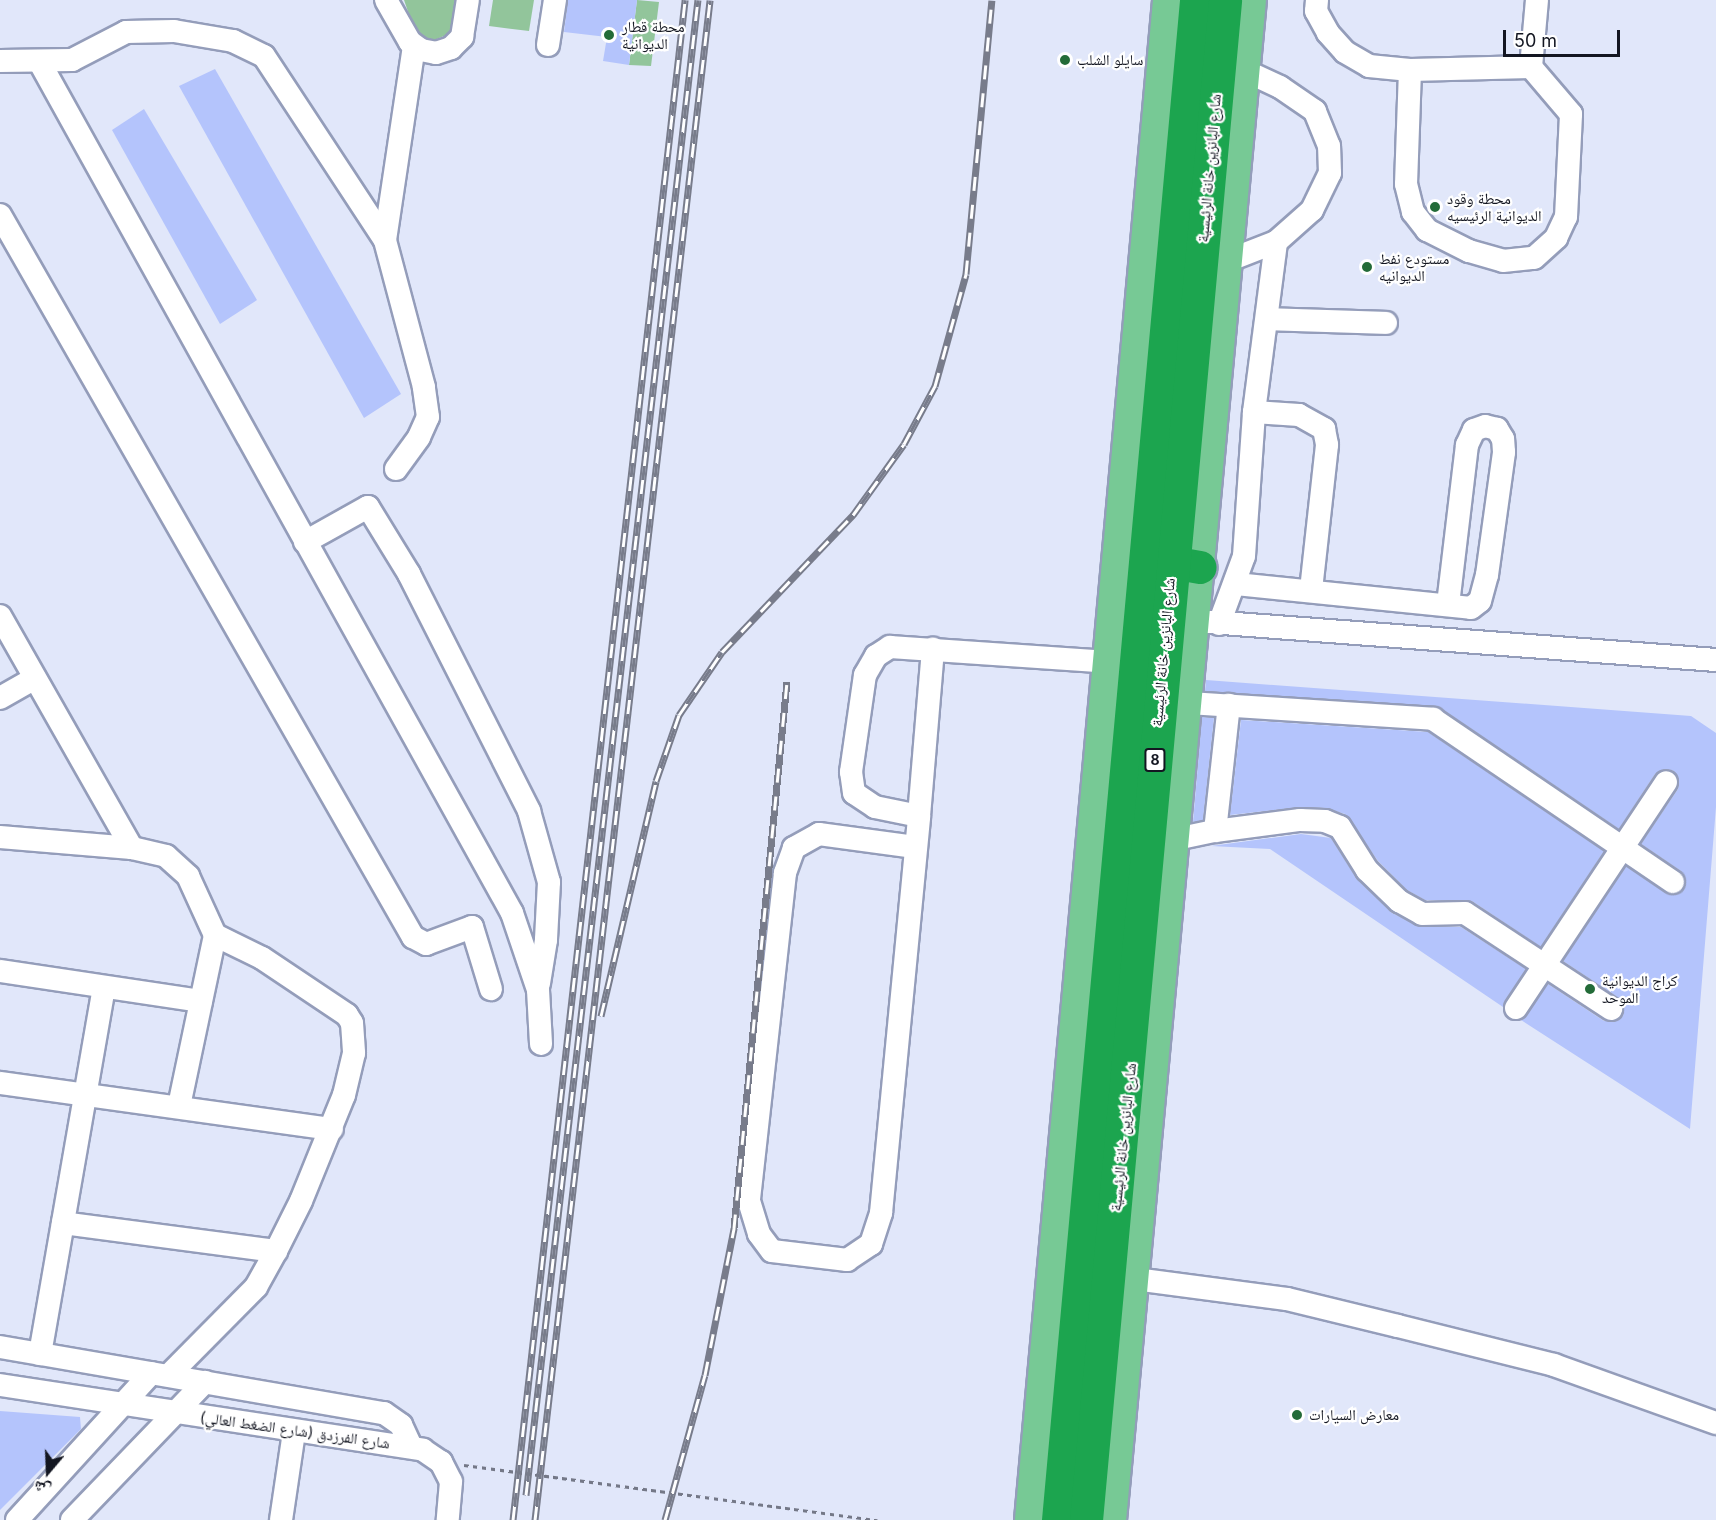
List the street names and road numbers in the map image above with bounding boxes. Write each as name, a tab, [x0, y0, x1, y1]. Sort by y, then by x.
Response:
street label: شارع البانزين خانة الرئيسية	[1194, 93, 1224, 243]
street label: شارع البانزين خانة الرئيسية	[1148, 577, 1178, 727]
road number: 8	[1143, 749, 1167, 771]
street label: شارع البانزين خانة الرئيسية	[1106, 1062, 1140, 1212]
street label: شارع الفرزدق (شارع الضغط العالي)	[199, 1408, 391, 1452]

